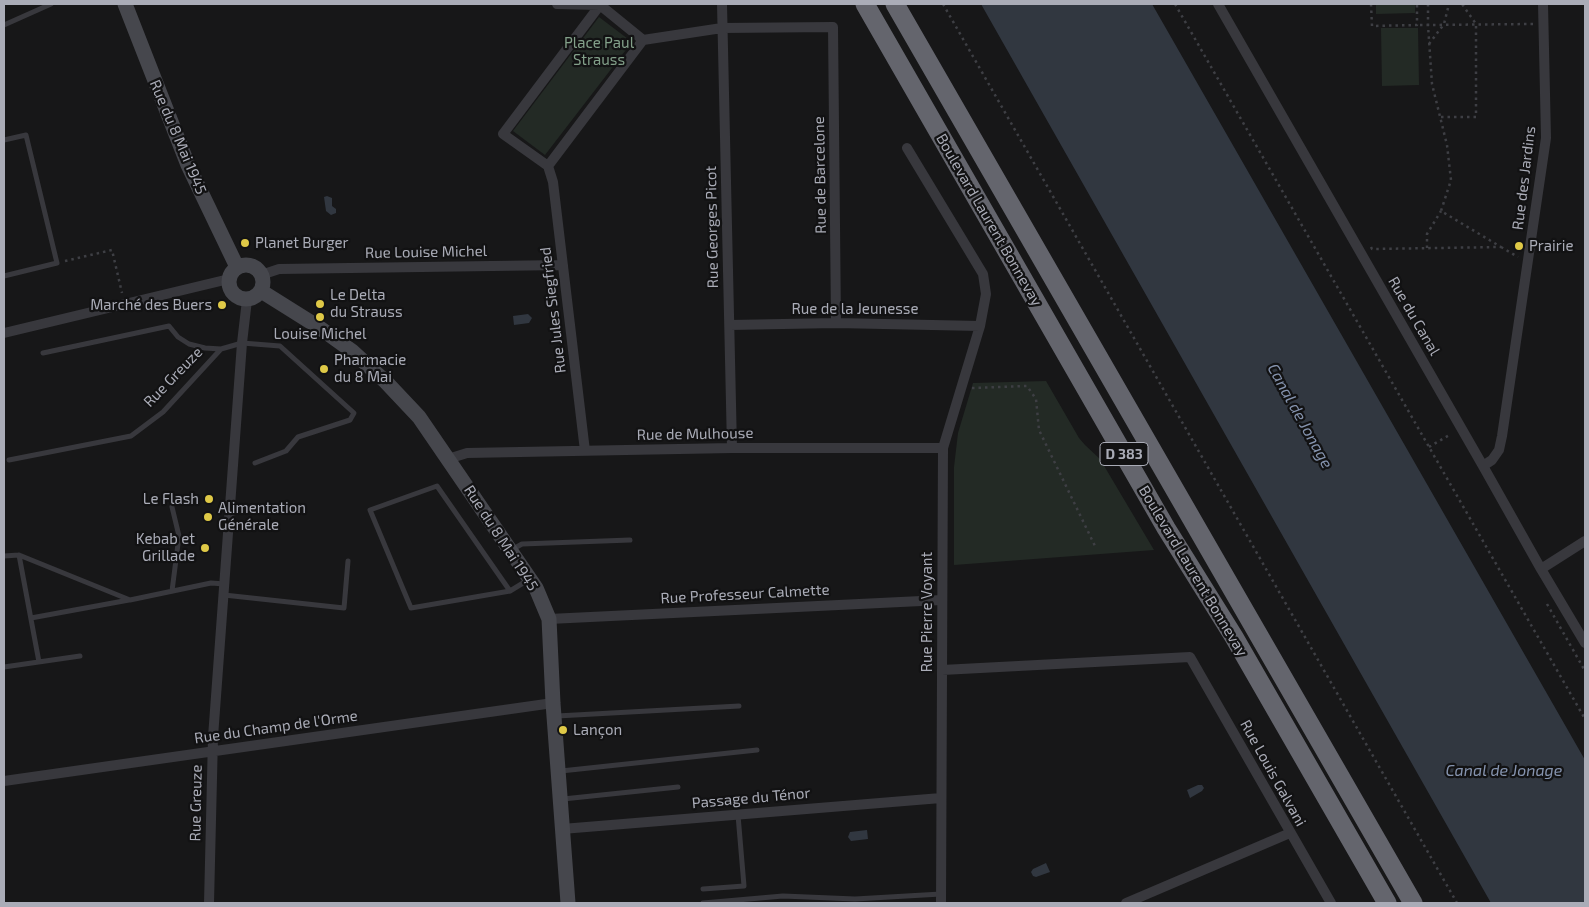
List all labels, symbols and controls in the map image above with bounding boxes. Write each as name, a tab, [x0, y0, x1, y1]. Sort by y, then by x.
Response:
park label: Place Paul Strauss	[564, 34, 634, 69]
street label: Rue du 8 Mai 1945	[146, 77, 210, 197]
street label: Rue de Barcelone	[810, 116, 830, 234]
street label: Rue des Jardins	[1509, 125, 1539, 231]
street label: Boulevard Laurent Bonnevay	[932, 131, 1046, 309]
street label: Rue Georges Picot	[702, 166, 722, 288]
place label: Planet Burger	[255, 234, 349, 252]
marker: Planet Burger	[239, 237, 251, 249]
place label: Prairie	[1529, 237, 1574, 255]
marker: Prairie	[1513, 240, 1525, 252]
street label: Rue Louise Michel	[365, 242, 487, 262]
street label: Rue Jules Siegfried	[536, 246, 570, 374]
street label: Rue du Canal	[1384, 273, 1444, 359]
place label: Le Delta du Strauss	[330, 286, 403, 321]
place label: Marché des Buers	[90, 296, 212, 314]
marker: Le Delta du Strauss	[314, 298, 326, 310]
marker: Marché des Buers	[216, 299, 228, 311]
street label: Rue de la Jeunesse	[791, 300, 919, 318]
marker: Louise Michel	[314, 311, 326, 323]
place label: Louise Michel	[274, 325, 366, 343]
street label: Rue Greuze	[140, 343, 206, 411]
place label: Pharmacie du 8 Mai	[334, 351, 406, 386]
water label: Canal de Jonage	[1263, 360, 1337, 472]
marker: Pharmacie du 8 Mai	[318, 363, 330, 375]
street label: Rue de Mulhouse	[636, 424, 754, 444]
road number: D 383	[1100, 442, 1148, 466]
street label: Rue du 8 Mai 1945	[460, 482, 542, 594]
street label: Boulevard Laurent Bonnevay	[1135, 482, 1251, 660]
place label: Le Flash	[143, 490, 199, 508]
marker: Le Flash	[203, 493, 215, 505]
place label: Alimentation Générale	[218, 499, 306, 534]
marker: Alimentation Générale	[202, 511, 214, 523]
place label: Kebab et Grillade	[136, 530, 195, 565]
marker: Kebab et Grillade	[199, 542, 211, 554]
street label: Rue Pierre Voyant	[918, 552, 936, 672]
street label: Rue Professeur Calmette	[660, 581, 830, 607]
street label: Rue du Champ de l'Orme	[193, 707, 359, 747]
street label: Rue Louis Galvani	[1236, 717, 1310, 829]
place label: Lançon	[573, 721, 622, 739]
marker: Lançon	[557, 724, 569, 736]
water label: Canal de Jonage	[1446, 761, 1562, 781]
street label: Rue Greuze	[186, 764, 206, 842]
street label: Passage du Ténor	[691, 784, 811, 812]

